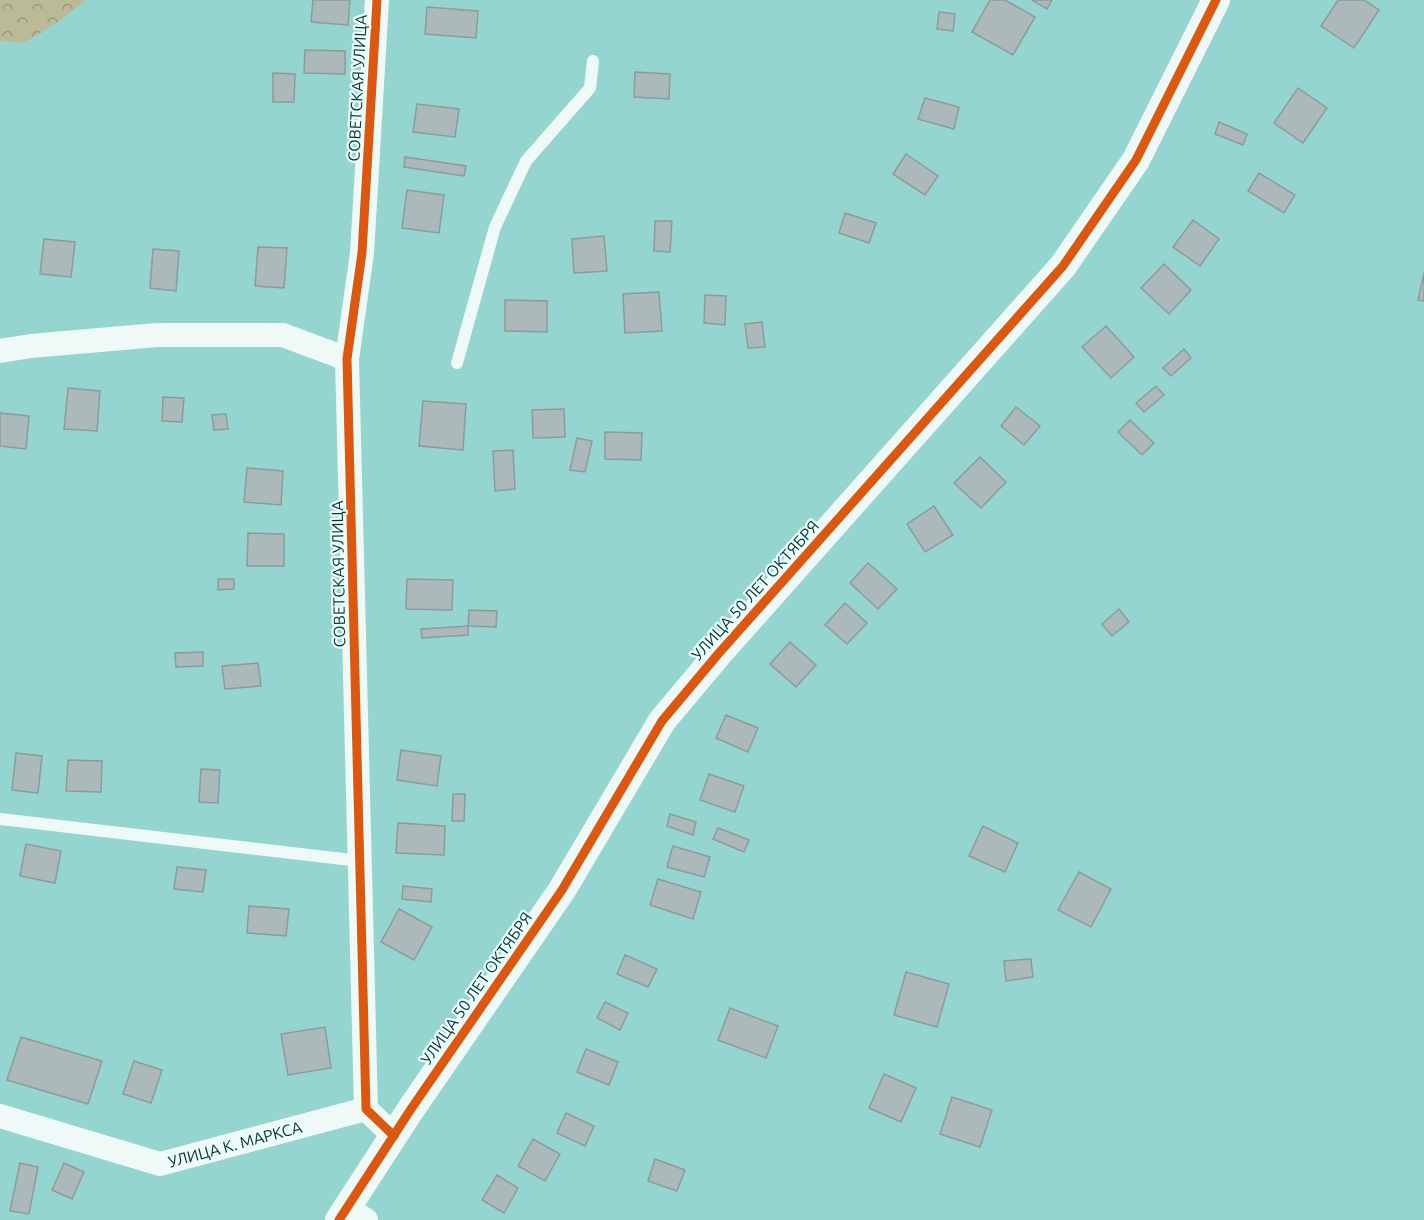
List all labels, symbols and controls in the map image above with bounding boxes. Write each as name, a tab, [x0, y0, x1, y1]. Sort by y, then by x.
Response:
street label: СОВЕТСКАЯ УЛИЦА	[344, 14, 370, 162]
street label: СОВЕТСКАЯ УЛИЦА	[328, 500, 348, 648]
street label: УЛИЦА 50 ЛЕТ ОКТЯБРЯ	[688, 517, 822, 663]
street label: УЛИЦА 50 ЛЕТ ОКТЯБРЯ	[417, 909, 535, 1067]
street label: УЛИЦА К. МАРКСА	[166, 1117, 304, 1171]

